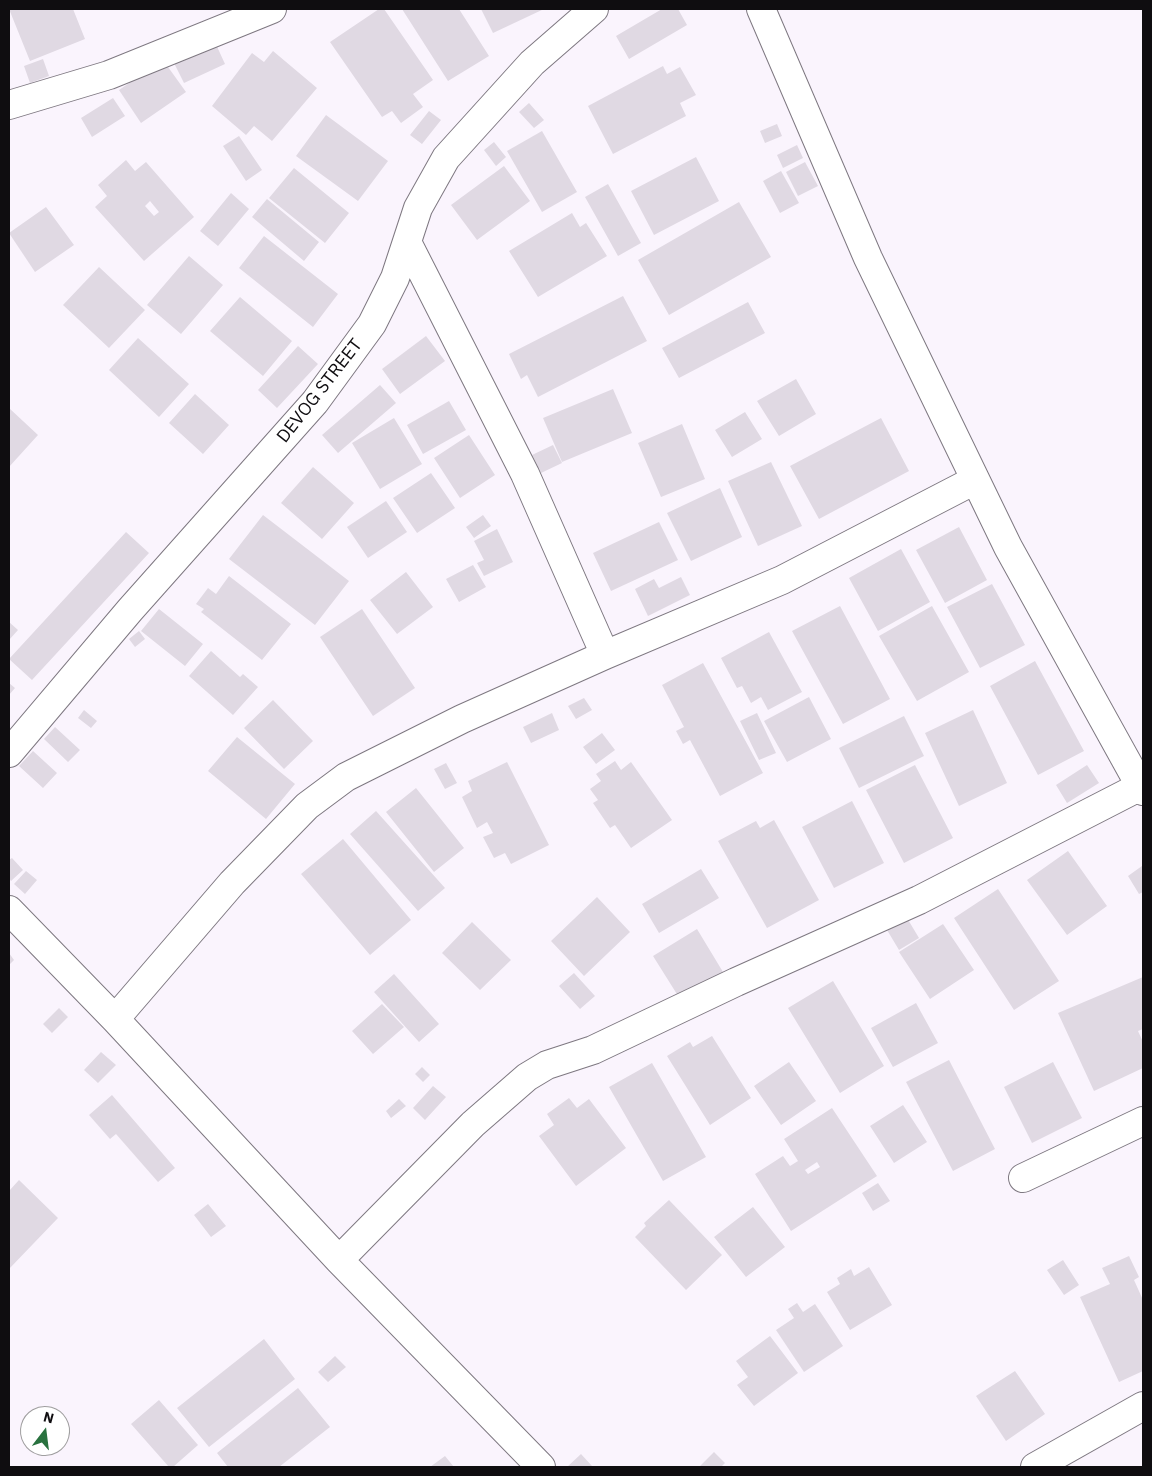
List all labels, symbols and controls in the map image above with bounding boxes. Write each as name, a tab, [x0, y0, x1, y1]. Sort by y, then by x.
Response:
street label: DEVOG STREET	[273, 335, 367, 447]
north arrow	[20, 1406, 70, 1456]
text: N	[41, 1407, 56, 1427]

